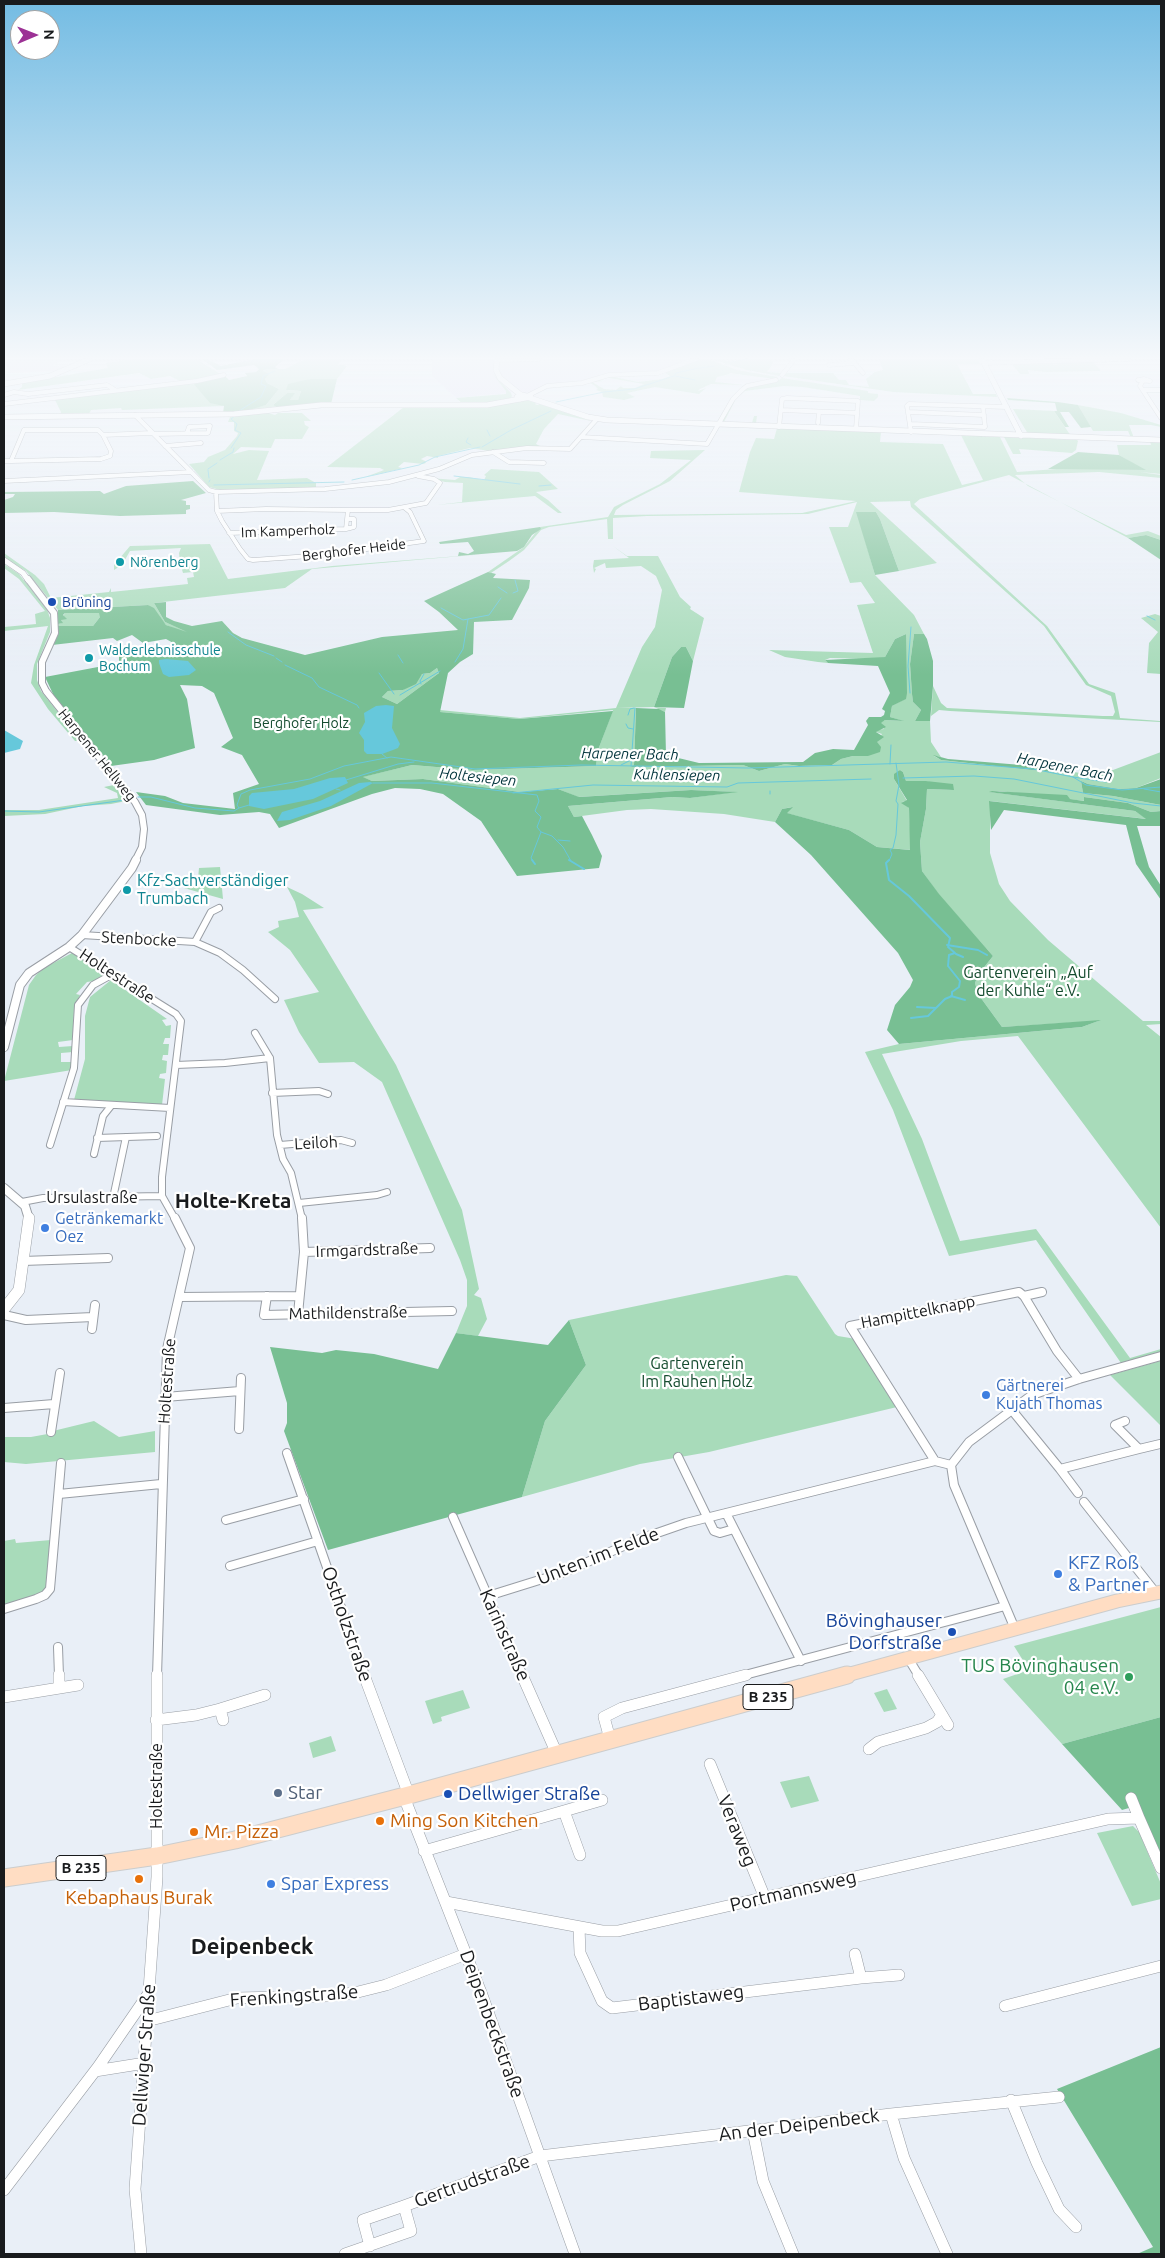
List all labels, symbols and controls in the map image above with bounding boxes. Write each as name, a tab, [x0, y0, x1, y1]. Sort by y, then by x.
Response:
north arrow	[10, 10, 60, 60]
text: N	[41, 29, 57, 40]
street label: Im Kamperholz	[241, 521, 335, 541]
street label: Berghofer Heide	[301, 535, 407, 565]
place label: Nörenberg	[130, 554, 198, 570]
marker: Nörenberg	[114, 556, 126, 568]
place label: Brüning	[62, 594, 112, 610]
marker: Brüning	[46, 596, 58, 608]
place label: Walderlebnisschule Bochum	[99, 642, 221, 674]
marker: Walderlebnisschule Bochum	[83, 652, 95, 664]
street label: Harpener Hellweg	[55, 705, 139, 805]
park label: Berghofer Holz	[253, 715, 349, 731]
water label: Harpener Bach	[581, 744, 679, 764]
water label: Harpener Bach	[1016, 749, 1114, 785]
water label: Holtesiepen	[439, 764, 517, 790]
water label: Kuhlensiepen	[633, 765, 721, 785]
place label: Kfz-Sachverständiger Trumbach	[137, 871, 289, 909]
marker: Kfz-Sachverständiger Trumbach	[121, 884, 133, 896]
street label: Stenbocke	[101, 927, 177, 951]
street label: Holtestraße	[76, 945, 158, 1007]
park label: Gartenverein „Auf der Kuhle“ e.V.	[963, 963, 1093, 1001]
street label: Leiloh	[294, 1132, 338, 1154]
street label: Ursulastraße	[46, 1188, 138, 1208]
district label: Holte-Kreta	[175, 1188, 291, 1214]
place label: Getränkemarkt Oez	[55, 1209, 163, 1247]
marker: Getränkemarkt Oez	[39, 1222, 51, 1234]
street label: Irmgardstraße	[315, 1239, 419, 1261]
street label: Hampittelknapp	[859, 1291, 977, 1333]
street label: Mathildenstraße	[288, 1302, 408, 1324]
street label: Holtestraße	[154, 1338, 180, 1424]
park label: Gartenverein Im Rauhen Holz	[641, 1354, 753, 1392]
place label: Gärtnerei Kujath Thomas	[996, 1376, 1102, 1414]
marker: Gärtnerei Kujath Thomas	[980, 1389, 992, 1401]
street label: Unten im Felde	[534, 1522, 662, 1590]
place label: KFZ Roß & Partner	[1068, 1552, 1149, 1596]
street label: Ostholzstraße	[317, 1563, 377, 1685]
marker: KFZ Roß & Partner	[1052, 1568, 1064, 1580]
street label: Karinstraße	[475, 1585, 535, 1685]
place label: Bövinghauser Dorfstraße	[826, 1610, 942, 1654]
marker: Bövinghauser Dorfstraße	[946, 1626, 958, 1638]
place label: TUS Bövinghausen 04 e.V.	[961, 1655, 1119, 1699]
marker: TUS Bövinghausen 04 e.V.	[1123, 1671, 1135, 1683]
road number: B 235	[743, 1684, 793, 1710]
street label: Holtestraße	[147, 1743, 167, 1829]
place label: Star	[288, 1782, 322, 1804]
place label: Dellwiger Straße	[458, 1783, 600, 1805]
marker: Star	[272, 1787, 284, 1799]
marker: Dellwiger Straße	[442, 1788, 454, 1800]
street label: Veraweg	[712, 1792, 762, 1870]
place label: Ming Son Kitchen	[390, 1810, 539, 1832]
marker: Ming Son Kitchen	[374, 1815, 386, 1827]
place label: Mr. Pizza	[204, 1821, 279, 1843]
marker: Mr. Pizza	[188, 1826, 200, 1838]
road number: B 235	[56, 1856, 106, 1880]
street label: Portmannsweg	[728, 1865, 858, 1917]
marker: Kebaphaus Burak	[133, 1873, 145, 1885]
place label: Spar Express	[281, 1873, 389, 1895]
marker: Spar Express	[265, 1878, 277, 1890]
place label: Kebaphaus Burak	[65, 1887, 213, 1909]
district label: Deipenbeck	[191, 1934, 313, 1960]
street label: Deipenbeckstraße	[455, 1947, 529, 2101]
street label: Frenkingstraße	[229, 1980, 359, 2012]
street label: Baptistaweg	[637, 1980, 745, 2016]
street label: Dellwiger Straße	[128, 1983, 160, 2127]
street label: An der Deipenbeck	[717, 2104, 881, 2146]
street label: Gertrudstraße	[411, 2150, 533, 2212]

